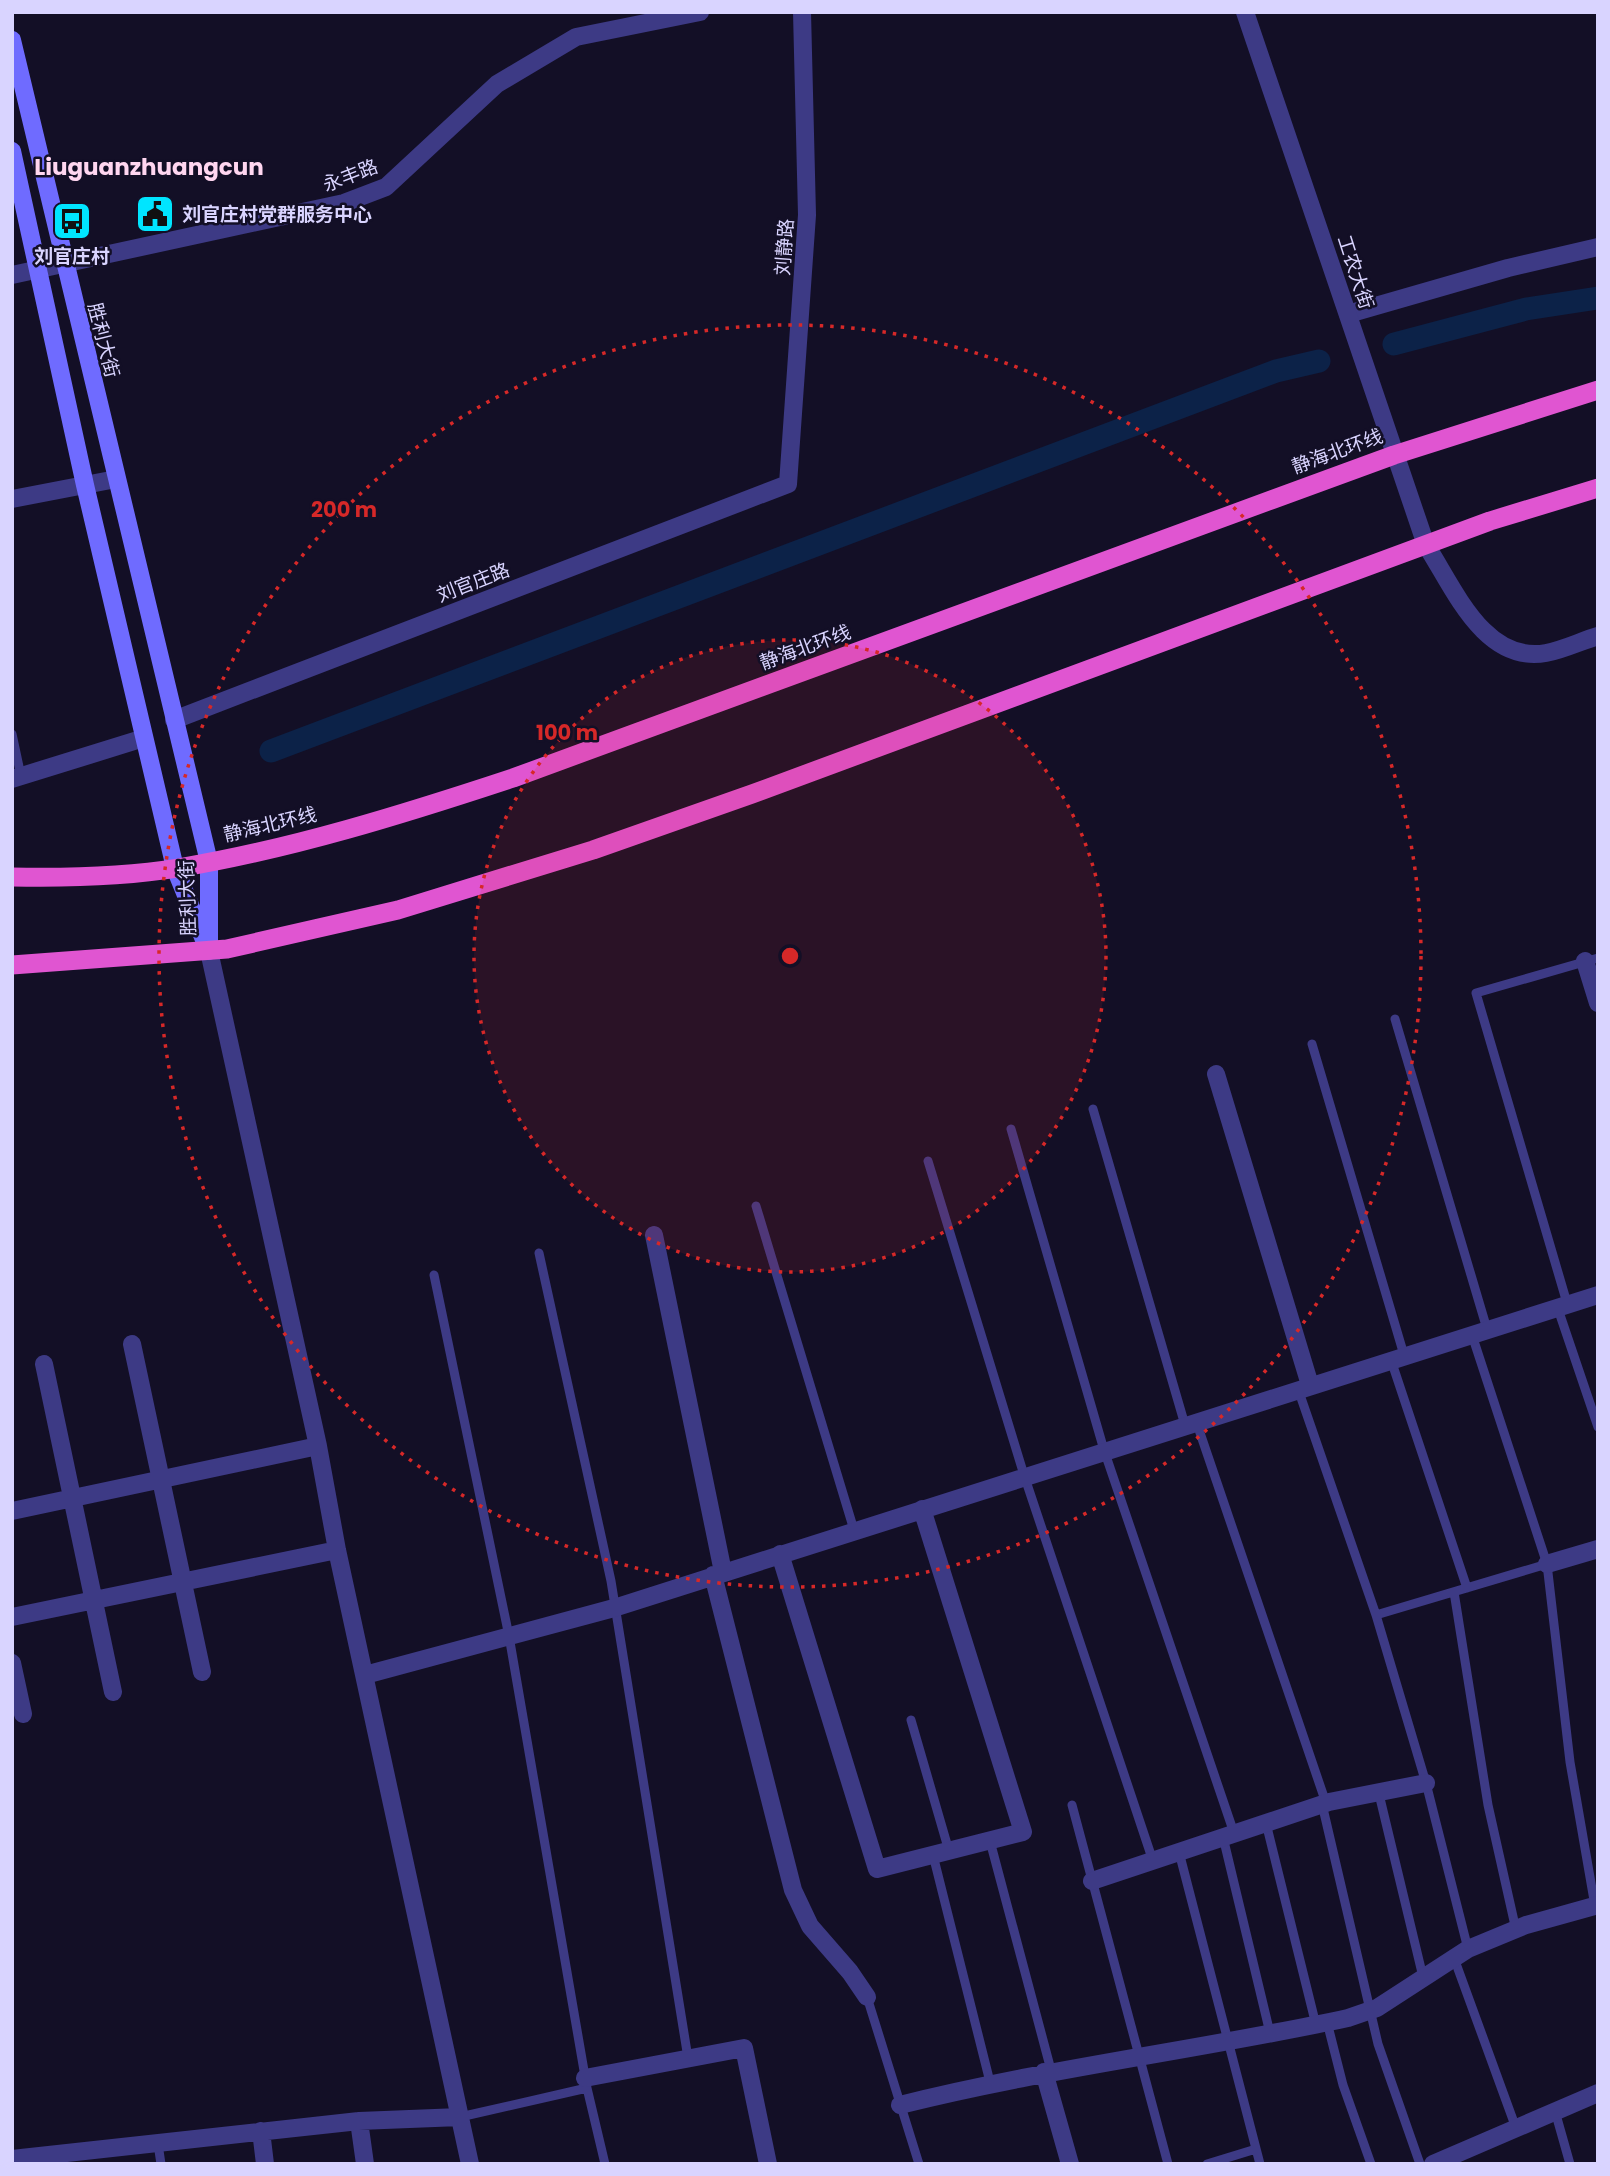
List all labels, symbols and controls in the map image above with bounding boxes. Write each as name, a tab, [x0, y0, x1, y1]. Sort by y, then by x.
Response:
district label: Liuguanzhuangcun	[34, 151, 264, 183]
street label: 永丰路	[319, 153, 382, 198]
public building icon: 刘官庄村党群服务中心	[134, 193, 176, 235]
bus stop icon: 刘官庄村	[51, 200, 93, 242]
place label: 刘官庄村党群服务中心	[182, 201, 372, 228]
street label: 刘静路	[769, 218, 800, 276]
street label: 工农大街	[1331, 232, 1380, 312]
place label: 刘官庄村	[34, 243, 110, 270]
street label: 胜利大街	[81, 300, 126, 380]
street label: 静海北环线	[1288, 423, 1386, 480]
text: 200 m	[311, 495, 377, 524]
street label: 刘官庄路	[433, 556, 514, 609]
street label: 静海北环线	[756, 619, 854, 676]
text: 100 m	[536, 718, 598, 747]
street label: 静海北环线	[221, 801, 319, 848]
street label: 胜利大街	[173, 860, 202, 936]
centre of rings	[778, 944, 802, 968]

